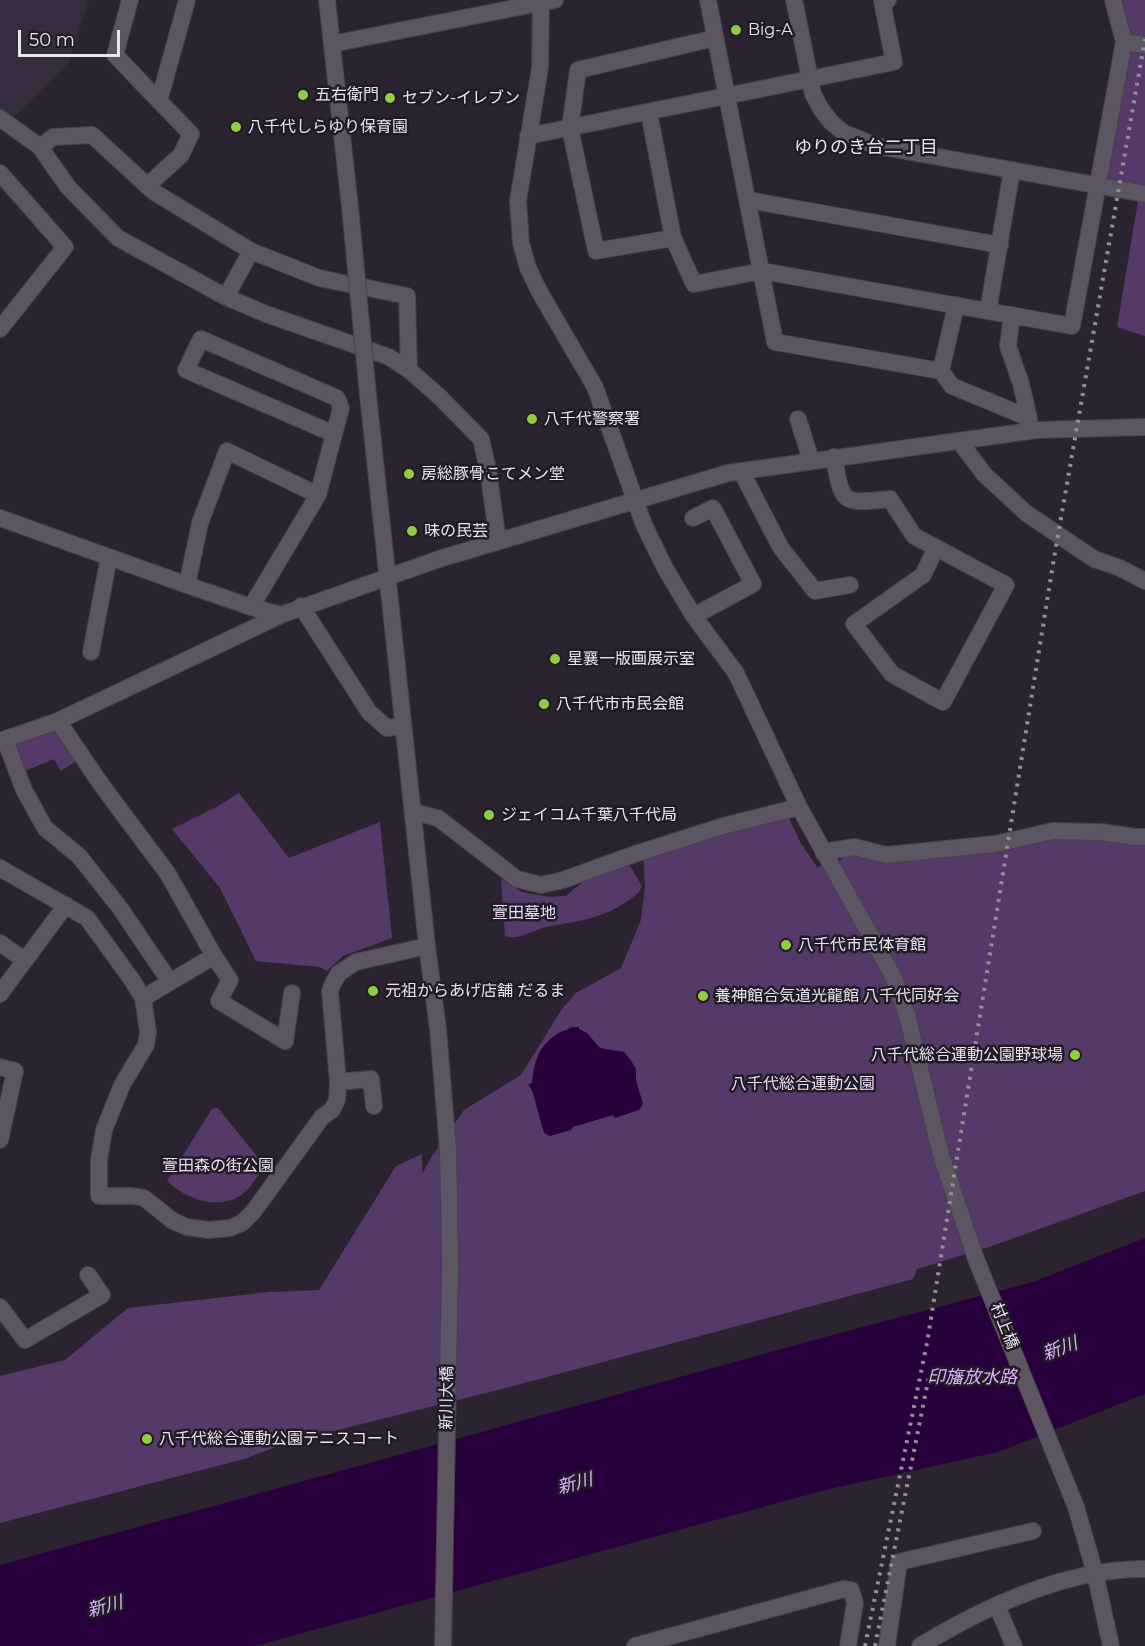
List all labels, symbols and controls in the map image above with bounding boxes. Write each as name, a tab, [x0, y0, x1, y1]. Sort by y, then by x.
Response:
scale bar	[21, 18, 123, 56]
place label: Big-A	[748, 20, 793, 40]
marker: Big-A	[729, 23, 743, 37]
text: 50 m	[29, 29, 75, 51]
place label: 五右衛門	[315, 85, 379, 105]
marker: 五右衛門	[296, 88, 310, 102]
place label: セブン-イレブン	[402, 88, 520, 108]
marker: セブン-イレブン	[383, 91, 397, 105]
place label: 八千代しらゆり保育園	[248, 117, 408, 137]
marker: 八千代しらゆり保育園	[229, 120, 243, 134]
district label: ゆりのき台二丁目	[794, 137, 938, 159]
place label: 八千代警察署	[544, 409, 640, 429]
marker: 八千代警察署	[525, 412, 539, 426]
place label: 房総豚骨こてメン堂	[421, 464, 565, 484]
marker: 房総豚骨こてメン堂	[402, 467, 416, 481]
place label: 味の民芸	[424, 521, 488, 541]
marker: 味の民芸	[405, 524, 419, 538]
place label: 星襄一版画展示室	[567, 649, 695, 669]
marker: 星襄一版画展示室	[548, 652, 562, 666]
place label: 八千代市市民会館	[556, 694, 684, 714]
marker: 八千代市市民会館	[537, 697, 551, 711]
place label: ジェイコム千葉八千代局	[501, 805, 677, 825]
marker: ジェイコム千葉八千代局	[482, 808, 496, 822]
park label: 萱田墓地	[492, 903, 556, 923]
place label: 八千代市民体育館	[798, 935, 926, 955]
marker: 八千代市民体育館	[779, 938, 793, 952]
place label: 元祖からあげ店舗 だるま	[385, 981, 565, 1001]
marker: 元祖からあげ店舗 だるま	[366, 984, 380, 998]
place label: 養神館合気道光龍館 八千代同好会	[715, 986, 959, 1006]
marker: 養神館合気道光龍館 八千代同好会	[696, 989, 710, 1003]
place label: 八千代総合運動公園野球場	[871, 1045, 1063, 1065]
marker: 八千代総合運動公園野球場	[1068, 1048, 1082, 1062]
park label: 八千代総合運動公園	[731, 1074, 875, 1094]
park label: 萱田森の街公園	[162, 1156, 274, 1176]
street label: 村上橋	[986, 1300, 1022, 1352]
water label: 新川	[1039, 1333, 1081, 1365]
street label: 新川大橋	[437, 1366, 457, 1430]
water label: 印旛放水路	[927, 1367, 1017, 1389]
place label: 八千代総合運動公園テニスコート	[159, 1429, 399, 1449]
marker: 八千代総合運動公園テニスコート	[140, 1432, 154, 1446]
water label: 新川	[555, 1469, 595, 1499]
water label: 新川	[85, 1592, 125, 1622]

